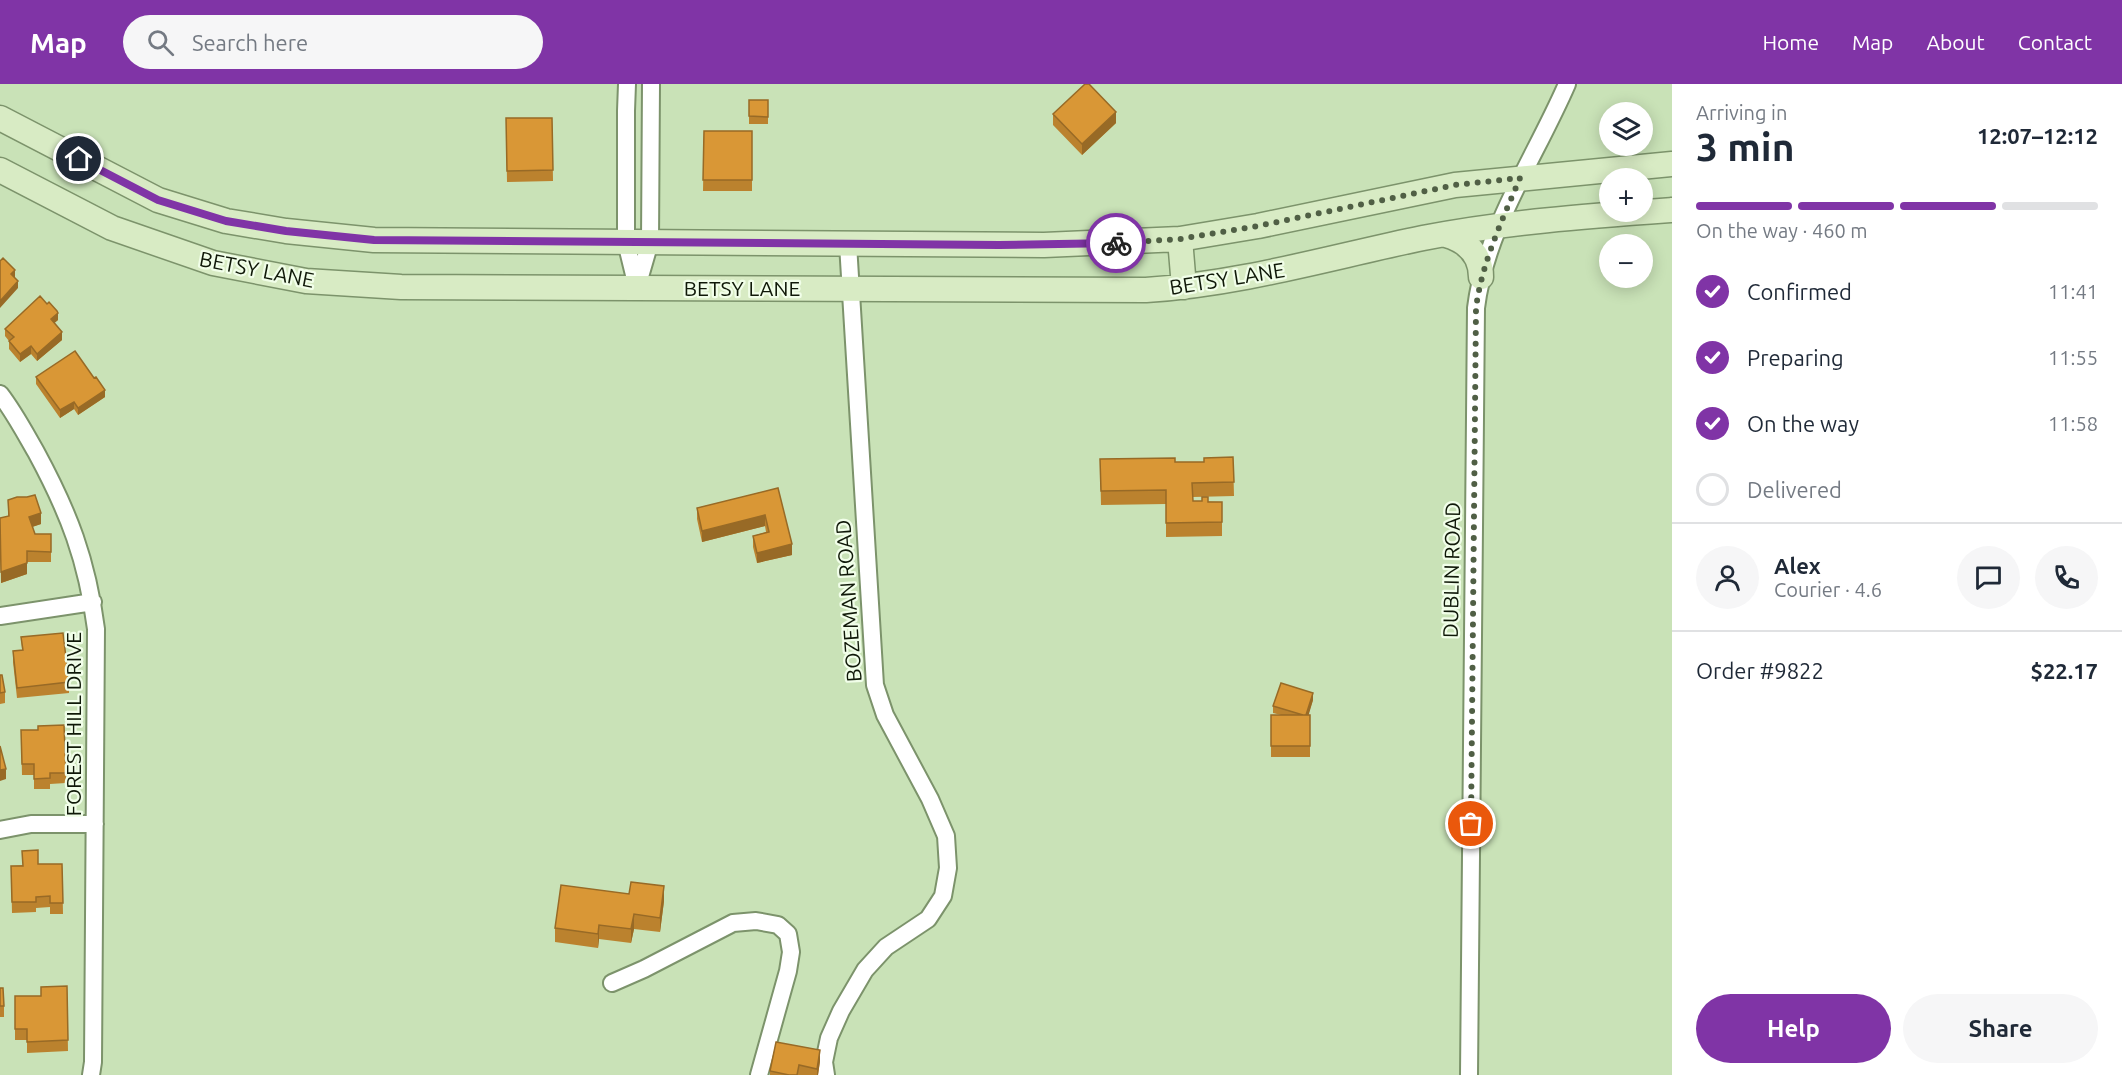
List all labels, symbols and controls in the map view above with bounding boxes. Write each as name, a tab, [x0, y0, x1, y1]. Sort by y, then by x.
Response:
search box	[123, 15, 543, 69]
icon: search	[144, 26, 177, 59]
text: Map	[30, 27, 87, 58]
text: Search here	[192, 30, 308, 55]
text: Home	[1762, 30, 1819, 54]
text: Map	[1852, 30, 1893, 54]
text: About	[1926, 30, 1985, 54]
text: Contact	[2018, 30, 2092, 54]
text: Arriving in	[1696, 101, 1787, 124]
map controls	[1599, 102, 1653, 288]
button: layers	[1599, 102, 1653, 156]
text: 12:07–12:12	[1977, 123, 2098, 148]
text: 3 min	[1696, 125, 1795, 168]
pin	[53, 133, 104, 184]
icon: home	[62, 142, 95, 175]
button: +	[1599, 168, 1653, 222]
courier	[1086, 213, 1146, 273]
text: On the way · 460 m	[1696, 219, 1868, 242]
icon: bike	[1100, 227, 1133, 260]
button: −	[1599, 234, 1653, 288]
street label: BETSY LANE	[198, 246, 316, 292]
street label: BETSY LANE	[1168, 257, 1286, 299]
icon: check	[1696, 275, 1729, 308]
street label: BETSY LANE	[684, 276, 800, 300]
text: Confirmed	[1747, 279, 1852, 304]
text: 11:41	[2048, 280, 2098, 303]
icon: check	[1696, 341, 1729, 374]
text: Preparing	[1747, 345, 1844, 370]
text: 11:55	[2048, 346, 2098, 369]
icon: check	[1696, 407, 1729, 440]
text: On the way	[1747, 411, 1859, 436]
text: 11:58	[2048, 412, 2098, 435]
text: Delivered	[1747, 477, 1842, 502]
street label: DUBLIN ROAD	[1438, 502, 1464, 638]
street label: BOZEMAN ROAD	[830, 519, 866, 683]
button: person	[1696, 546, 1759, 609]
button: chat	[1957, 546, 2020, 609]
button: phone	[2035, 546, 2098, 609]
text: Alex	[1774, 553, 1821, 578]
text: Courier · 4.6	[1774, 578, 1882, 601]
street label: FOREST HILL DRIVE	[61, 632, 85, 816]
text: Order #9822	[1696, 658, 1824, 683]
text: $22.17	[2031, 658, 2098, 683]
pin	[1445, 798, 1496, 849]
icon: bag	[1454, 807, 1487, 840]
button: Help	[1696, 994, 1891, 1063]
button: Share	[1903, 994, 2098, 1063]

